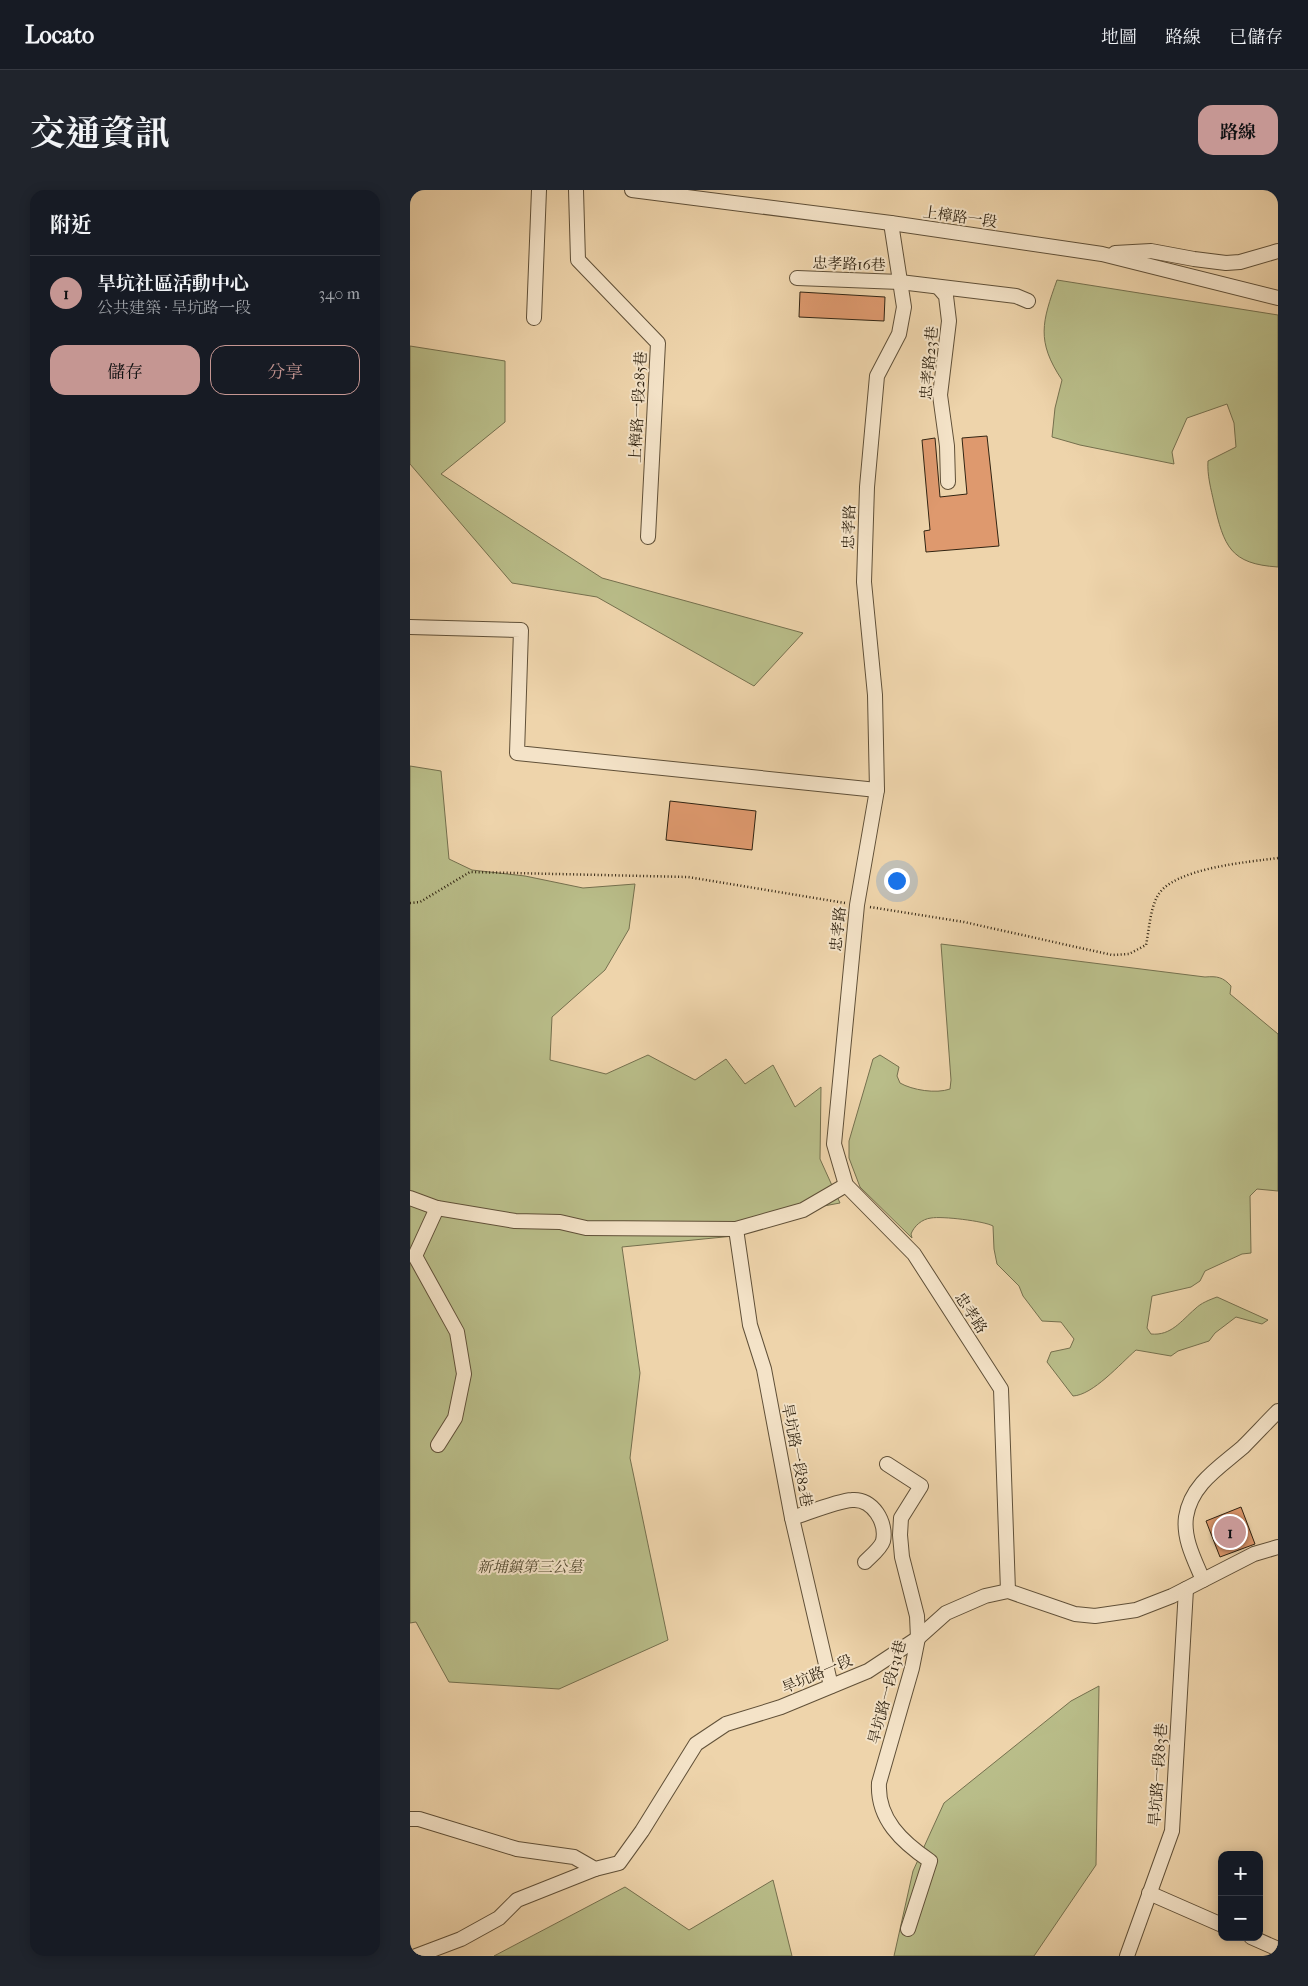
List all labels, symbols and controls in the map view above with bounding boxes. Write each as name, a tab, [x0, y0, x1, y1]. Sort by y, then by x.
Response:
text: Locato	[25, 21, 94, 49]
text: 地圖	[1101, 27, 1137, 48]
text: 路線	[1165, 27, 1201, 48]
text: 已儲存	[1229, 27, 1283, 48]
button: 路線	[1198, 105, 1278, 155]
text: 交通資訊	[30, 113, 170, 154]
street label: 上樟路一段	[922, 203, 998, 231]
text: 附近	[50, 213, 92, 237]
street label: 忠孝路16巷	[812, 254, 886, 274]
text: 旱坑社區活動中心	[97, 273, 249, 295]
text: 1	[63, 284, 69, 303]
text: 340 m	[318, 284, 360, 303]
text: 公共建築 · 旱坑路一段	[97, 298, 251, 317]
street label: 忠孝路23巷	[917, 325, 941, 401]
button: 儲存	[50, 345, 200, 395]
button: 分享	[210, 345, 360, 395]
street label: 上樟路一段285巷	[626, 351, 650, 463]
street label: 忠孝路	[839, 504, 859, 550]
your location	[884, 868, 910, 894]
street label: 忠孝路	[827, 906, 849, 952]
street label: 忠孝路	[951, 1289, 991, 1337]
street label: 旱坑路一段82巷	[778, 1402, 816, 1508]
pin: 1	[1214, 1513, 1246, 1551]
park label: 新埔鎮第三公墓	[477, 1558, 585, 1576]
street label: 旱坑路一段131巷	[864, 1638, 910, 1746]
street label: 旱坑路一段	[779, 1651, 855, 1697]
street label: 旱坑路一段83巷	[1145, 1723, 1171, 1827]
map controls	[1218, 1851, 1263, 1941]
button: +	[1218, 1851, 1263, 1896]
button: −	[1218, 1896, 1263, 1941]

